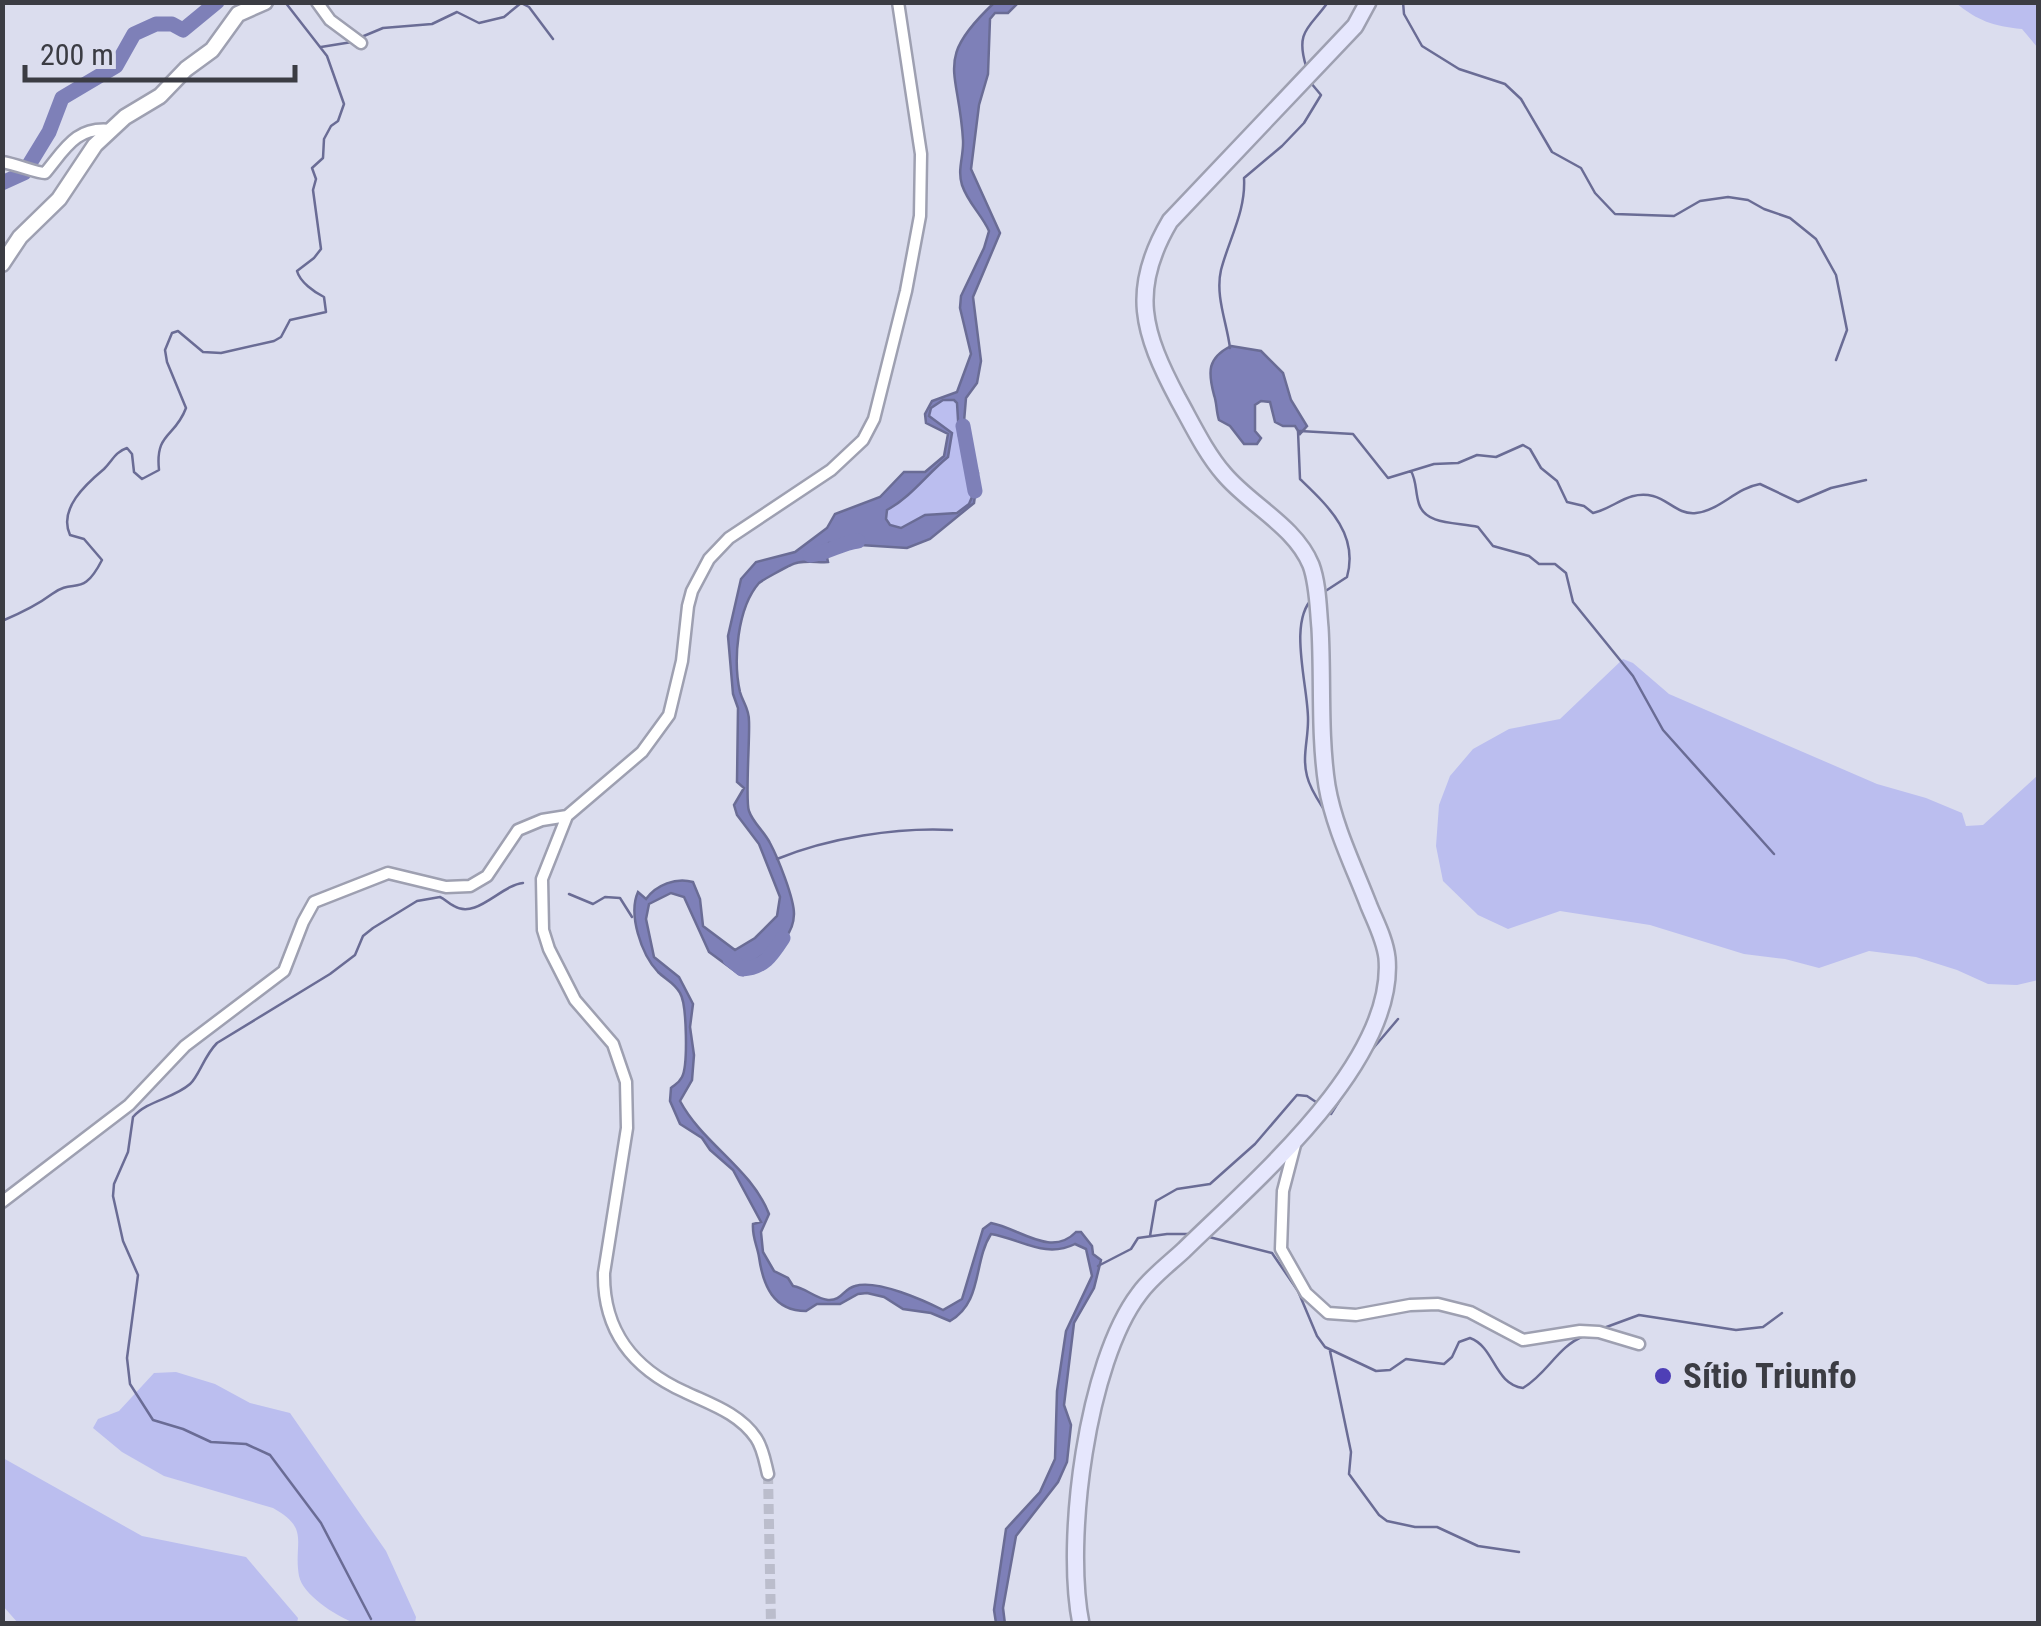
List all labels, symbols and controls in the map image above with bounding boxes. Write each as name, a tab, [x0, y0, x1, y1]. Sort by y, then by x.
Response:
scale bar	[25, 20, 295, 82]
text: 200 m	[40, 37, 114, 72]
place label: Sítio Triunfo	[1683, 1356, 1857, 1397]
marker: Sítio Triunfo	[1652, 1365, 1674, 1387]

